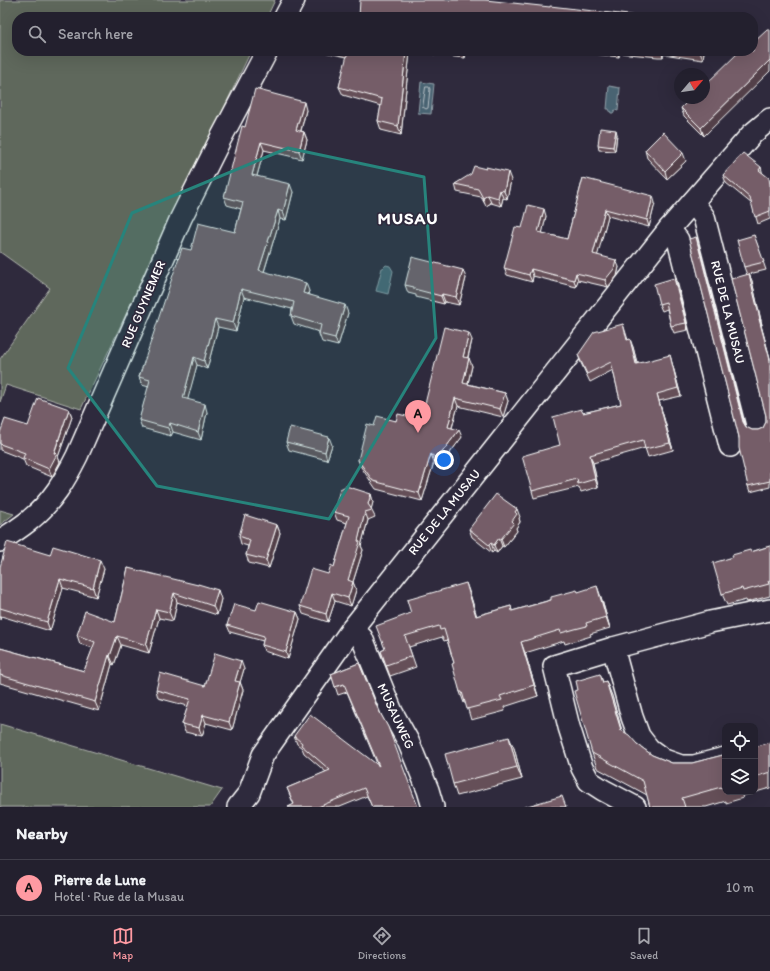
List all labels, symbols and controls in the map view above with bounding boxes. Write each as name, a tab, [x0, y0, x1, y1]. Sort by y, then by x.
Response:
search box	[12, 12, 758, 56]
icon: search	[26, 23, 48, 45]
text: Search here	[58, 25, 133, 43]
north arrow	[674, 68, 710, 104]
district label: MUSAU	[377, 208, 439, 228]
street label: RUE GUYNEMER	[118, 258, 168, 350]
street label: RUE DE LA MUSAU	[708, 259, 748, 365]
pin: A	[405, 400, 431, 433]
your location	[434, 450, 454, 470]
street label: RUE DE LA MUSAU	[405, 466, 483, 558]
street label: MUSAUWEG	[374, 681, 418, 751]
map controls	[722, 723, 758, 795]
button: locate	[722, 723, 758, 759]
button: layers	[722, 759, 758, 795]
text: Nearby	[16, 823, 68, 843]
text: Pierre de Lune	[54, 871, 146, 889]
text: A	[25, 880, 33, 895]
text: 10 m	[726, 880, 754, 895]
text: Hotel · Rue de la Musau	[54, 889, 184, 904]
tab: Map	[112, 925, 134, 962]
tab: Directions	[358, 925, 406, 962]
tab: Saved	[630, 925, 658, 962]

